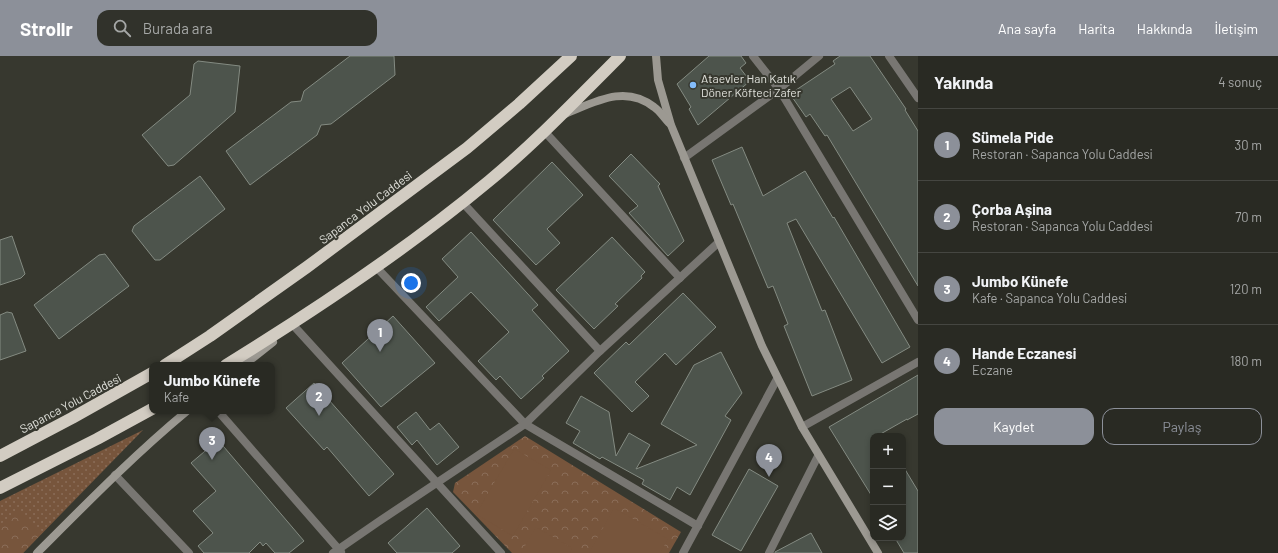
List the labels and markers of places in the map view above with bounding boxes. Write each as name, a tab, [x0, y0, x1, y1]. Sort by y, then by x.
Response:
place label: Ataevler Han Katık Döner Köfteci Zafer	[701, 71, 802, 99]
marker: Ataevler Han Katık Döner Köfteci Zafer	[688, 80, 698, 90]
pin: 1	[367, 319, 393, 352]
pin: 2	[306, 383, 332, 416]
pin: 3	[199, 427, 225, 460]
pin: 4	[756, 444, 782, 477]

